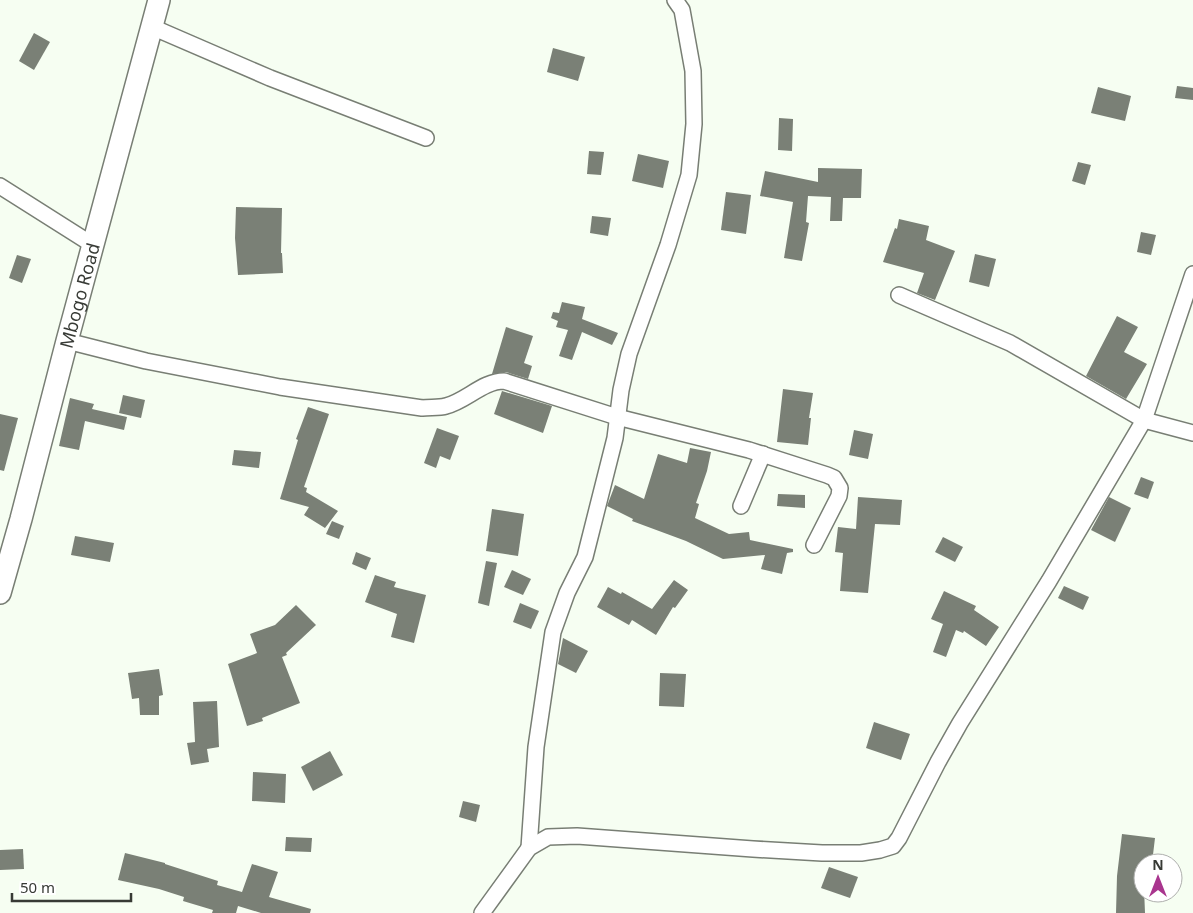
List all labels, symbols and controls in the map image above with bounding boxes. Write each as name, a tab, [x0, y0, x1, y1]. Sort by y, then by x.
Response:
street label: Mbogo Road	[54, 240, 105, 351]
north arrow	[1133, 853, 1183, 903]
text: N	[1152, 855, 1164, 874]
scale bar	[12, 870, 131, 902]
text: 50 m	[20, 877, 55, 897]

